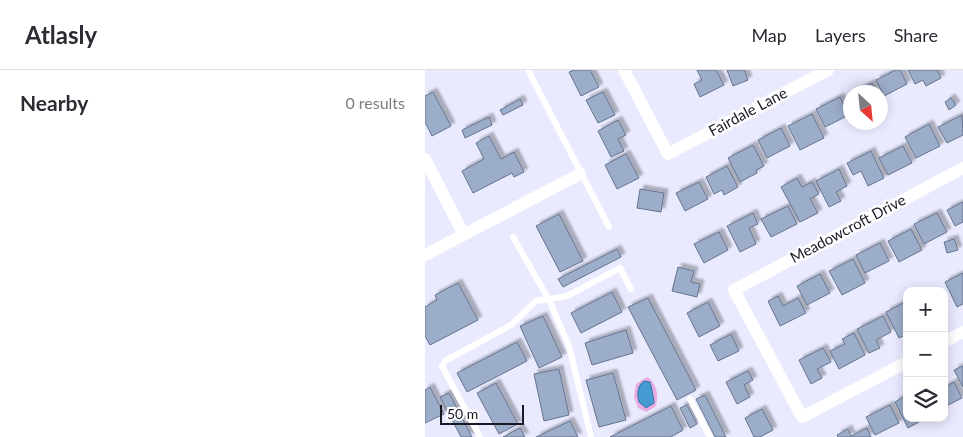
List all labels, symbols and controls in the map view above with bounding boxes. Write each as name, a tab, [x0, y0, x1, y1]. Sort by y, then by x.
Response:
text: Atlasly	[25, 20, 97, 49]
text: Map	[751, 24, 787, 46]
text: Layers	[815, 24, 866, 46]
text: Share	[894, 24, 938, 46]
street label: Fairdale Lane	[705, 83, 790, 139]
north arrow	[843, 85, 888, 130]
text: Nearby	[20, 90, 88, 115]
text: 0 results	[345, 93, 405, 112]
street label: Meadowcroft Drive	[787, 190, 908, 266]
map controls	[903, 287, 948, 422]
button: +	[903, 287, 948, 332]
button: −	[903, 332, 948, 377]
button: layers	[903, 377, 948, 422]
scale bar	[440, 402, 524, 425]
text: 50 m	[447, 405, 478, 422]

